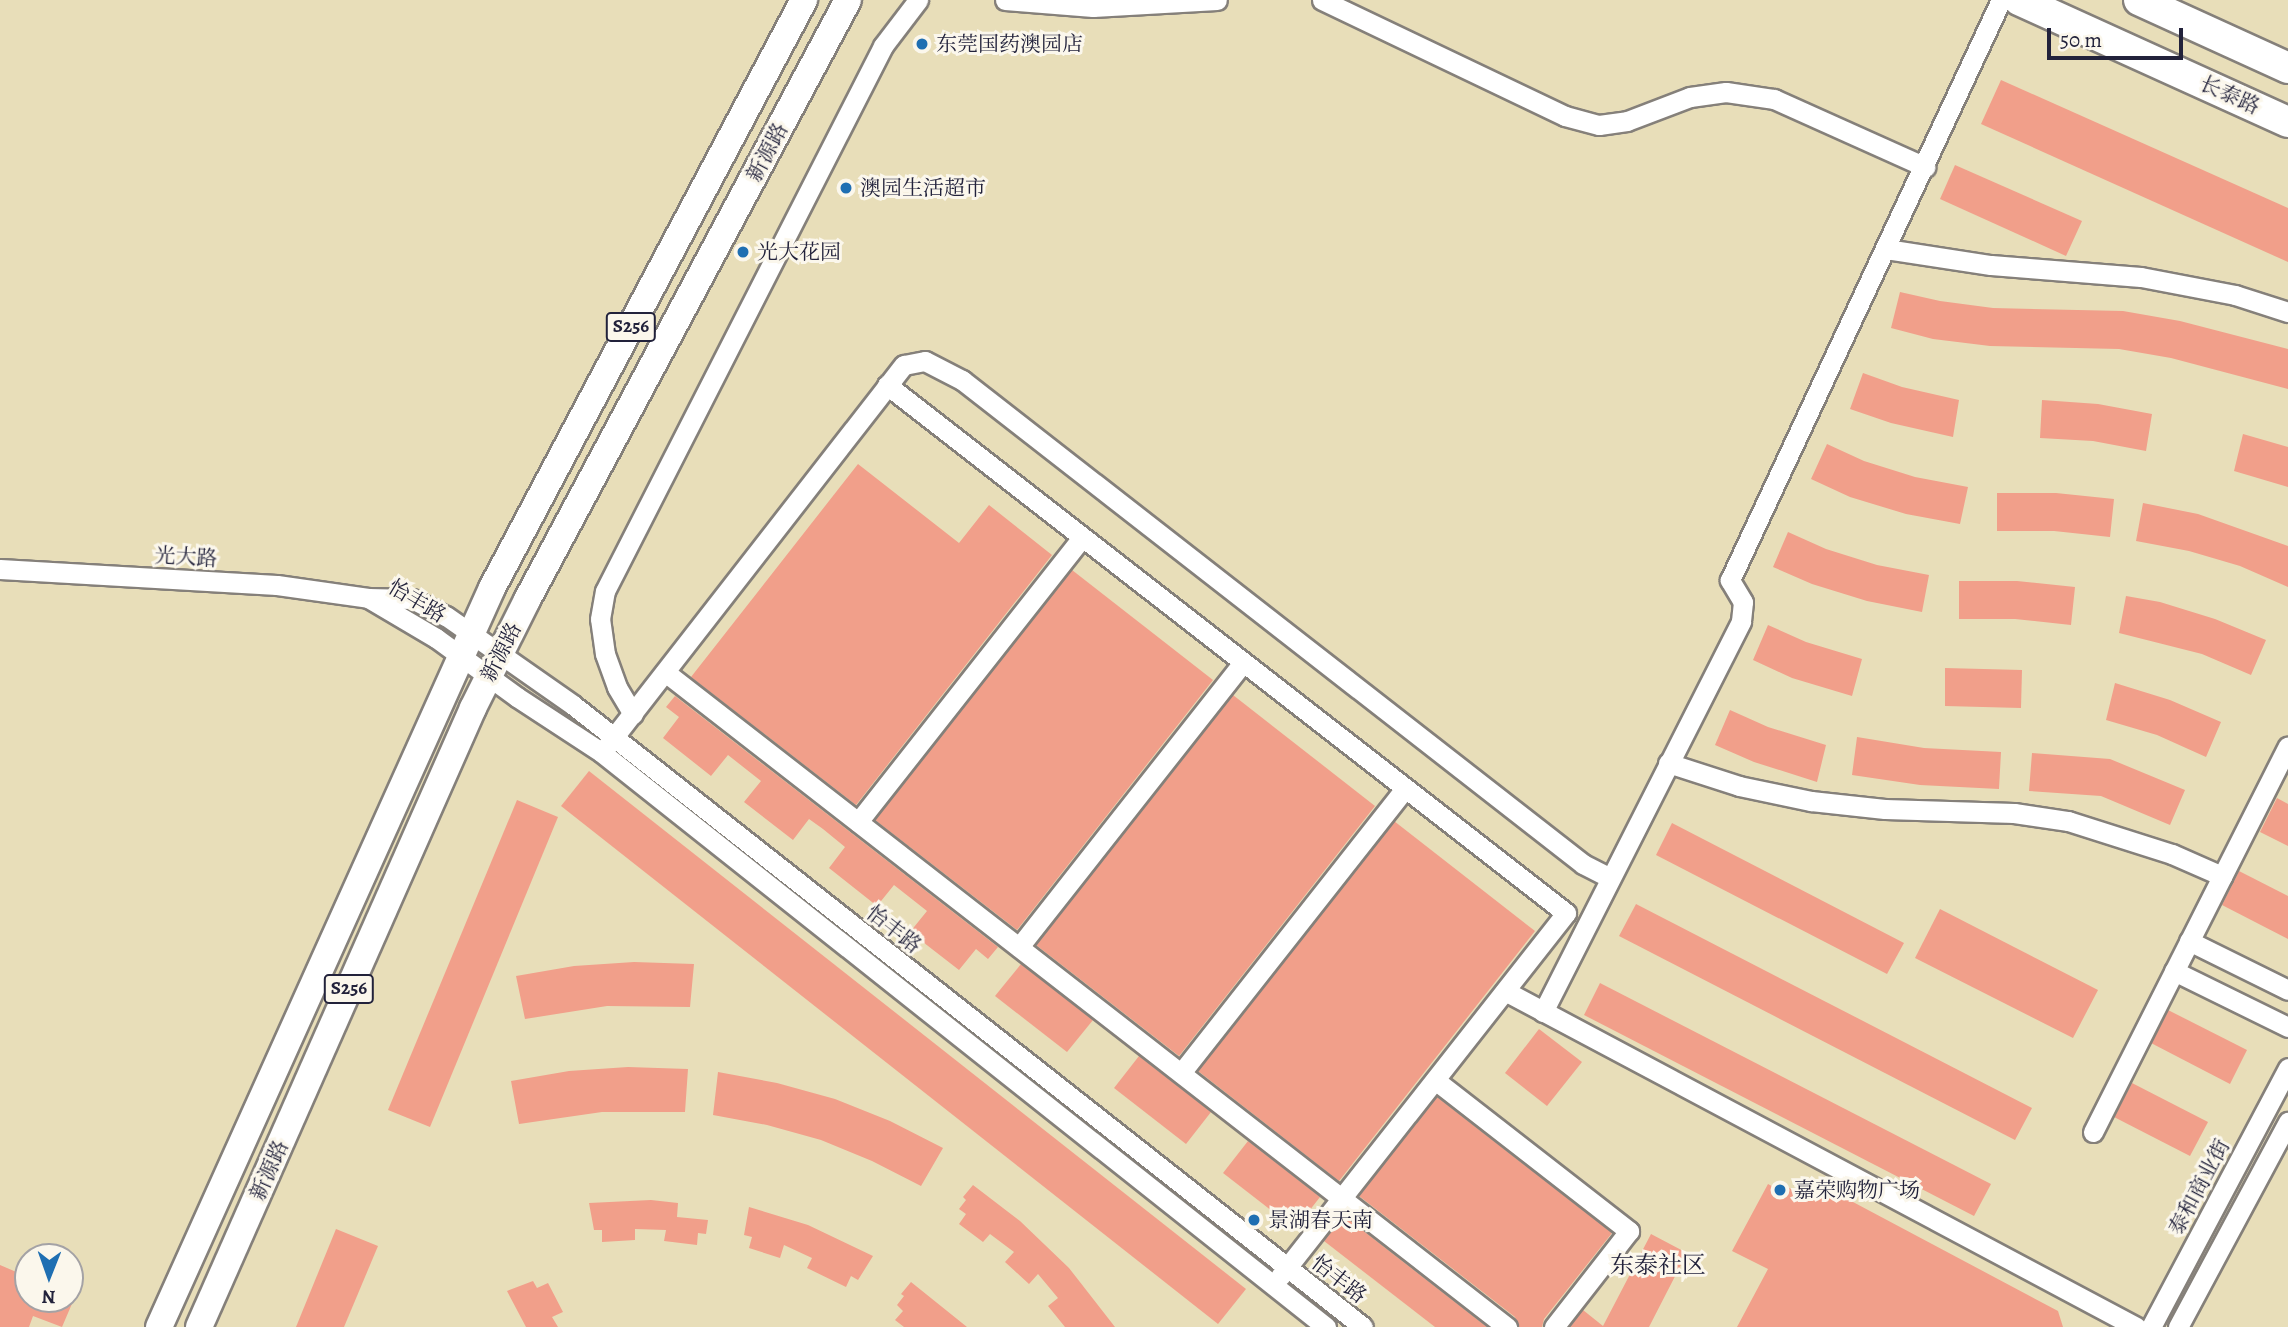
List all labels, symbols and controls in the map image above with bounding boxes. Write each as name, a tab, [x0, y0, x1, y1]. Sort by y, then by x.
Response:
scale bar	[2050, 14, 2186, 58]
text: 50 m	[2060, 26, 2102, 54]
place label: 东莞国药澳园店	[936, 31, 1083, 57]
marker: 东莞国药澳园店	[914, 36, 930, 52]
street label: 长泰路	[2196, 71, 2264, 119]
street label: 新源路	[741, 118, 793, 186]
place label: 澳园生活超市	[860, 175, 986, 201]
marker: 澳园生活超市	[838, 180, 854, 196]
place label: 光大花园	[757, 239, 841, 265]
marker: 光大花园	[735, 244, 751, 260]
road number: S256	[605, 312, 657, 342]
street label: 光大路	[154, 543, 218, 571]
street label: 怡丰路	[384, 574, 450, 628]
street label: 新源路	[475, 618, 527, 686]
street label: 怡丰路	[861, 900, 927, 958]
road number: S256	[323, 973, 375, 1004]
street label: 泰和商业街	[2163, 1135, 2235, 1239]
street label: 新源路	[245, 1136, 293, 1204]
place label: 嘉荣购物广场	[1794, 1177, 1920, 1203]
marker: 嘉荣购物广场	[1772, 1182, 1788, 1198]
place label: 景湖春天南	[1268, 1207, 1373, 1233]
marker: 景湖春天南	[1246, 1212, 1262, 1228]
north arrow	[14, 1243, 84, 1313]
street label: 怡丰路	[1306, 1250, 1372, 1308]
district label: 东泰社区	[1610, 1252, 1706, 1280]
text: N	[42, 1284, 56, 1310]

